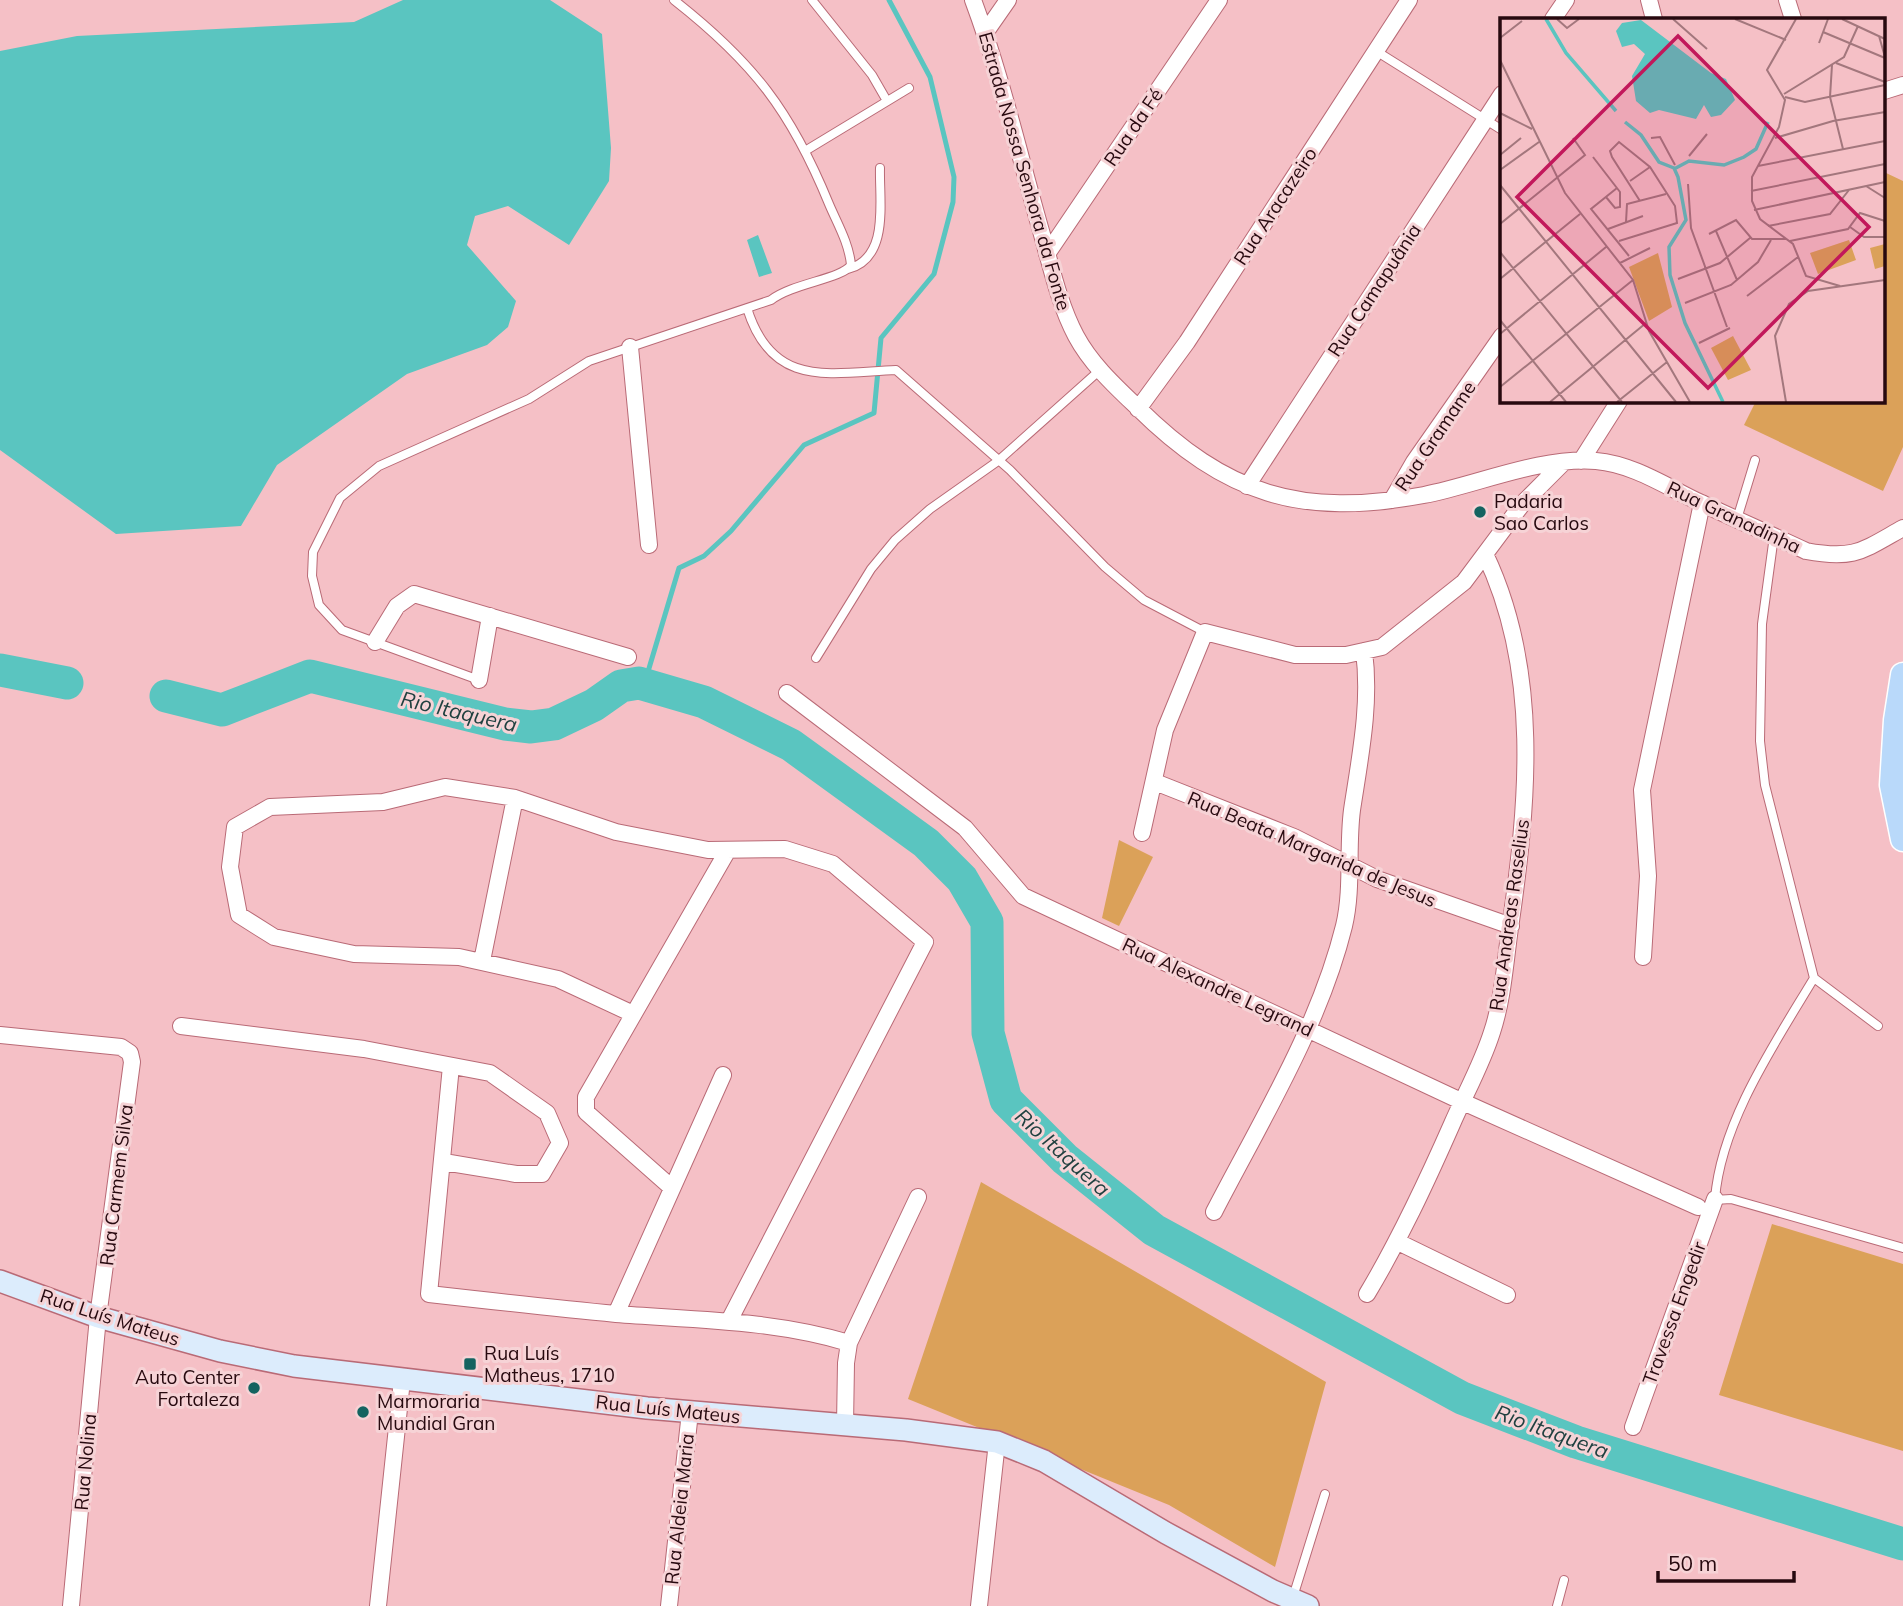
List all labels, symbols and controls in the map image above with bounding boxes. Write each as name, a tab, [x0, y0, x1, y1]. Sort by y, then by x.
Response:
inset map	[1500, 18, 1885, 402]
street label: Estrada Nossa Senhora da Fonte	[974, 29, 1076, 313]
street label: Rua da Fé	[1098, 83, 1168, 171]
street label: Rua Aracazeiro	[1228, 143, 1322, 269]
street label: Rua Camapuânia	[1322, 219, 1426, 361]
street label: Rua Gramame	[1389, 376, 1481, 496]
street label: Rua Granadinha	[1663, 476, 1805, 558]
place label: Padaria Sao Carlos	[1494, 489, 1589, 535]
marker: Padaria Sao Carlos	[1472, 504, 1488, 520]
water label: Rio Itaquera	[398, 685, 520, 737]
street label: Rua Beata Margarida de Jesus	[1184, 786, 1440, 912]
street label: Rua Andreas Raselius	[1484, 817, 1534, 1013]
street label: Rua Alexandre Legrand	[1119, 932, 1317, 1042]
street label: Rua Carmem Silva	[94, 1103, 138, 1267]
water label: Rio Itaquera	[1010, 1103, 1116, 1201]
street label: Travessa Engedir	[1637, 1238, 1711, 1388]
street label: Rua Luís Mateus	[37, 1283, 183, 1351]
place label: Rua Luís Matheus, 1710	[484, 1341, 615, 1387]
marker: Rua Luís Matheus, 1710	[462, 1356, 478, 1372]
place label: Auto Center Fortaleza	[135, 1365, 240, 1411]
marker: Auto Center Fortaleza	[246, 1380, 262, 1396]
place label: Marmoraria Mundial Gran	[377, 1389, 495, 1435]
street label: Rua Luís Mateus	[594, 1389, 742, 1429]
water label: Rio Itaquera	[1492, 1398, 1612, 1464]
marker: Marmoraria Mundial Gran	[355, 1404, 371, 1420]
street label: Rua Nolina	[69, 1413, 101, 1511]
street label: Rua Aldeia Maria	[659, 1432, 699, 1586]
scale bar	[1658, 1540, 1794, 1584]
text: 50 m	[1668, 1550, 1717, 1576]

